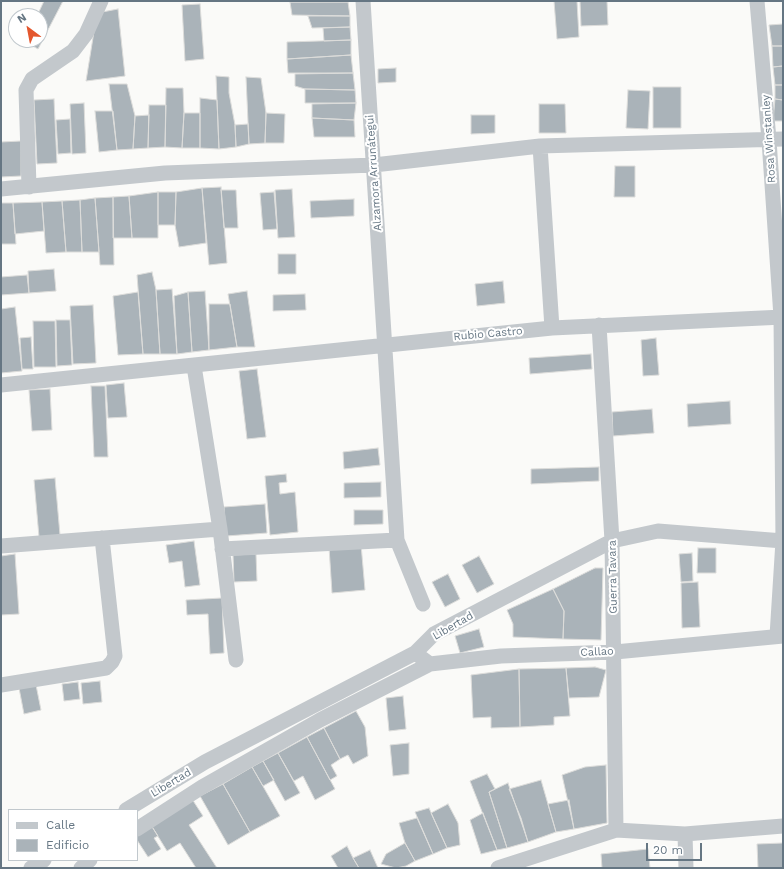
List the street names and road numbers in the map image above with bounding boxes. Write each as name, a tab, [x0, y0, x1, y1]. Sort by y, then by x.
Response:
street label: Rosa Winstanley	[759, 94, 779, 184]
street label: Alzamora Arrunátegui	[363, 114, 385, 232]
street label: Rubio Castro	[453, 324, 523, 344]
street label: Guerra Tavara	[606, 540, 620, 614]
street label: Libertad	[430, 609, 476, 643]
street label: Callao	[580, 645, 614, 659]
street label: Libertad	[148, 766, 194, 800]

